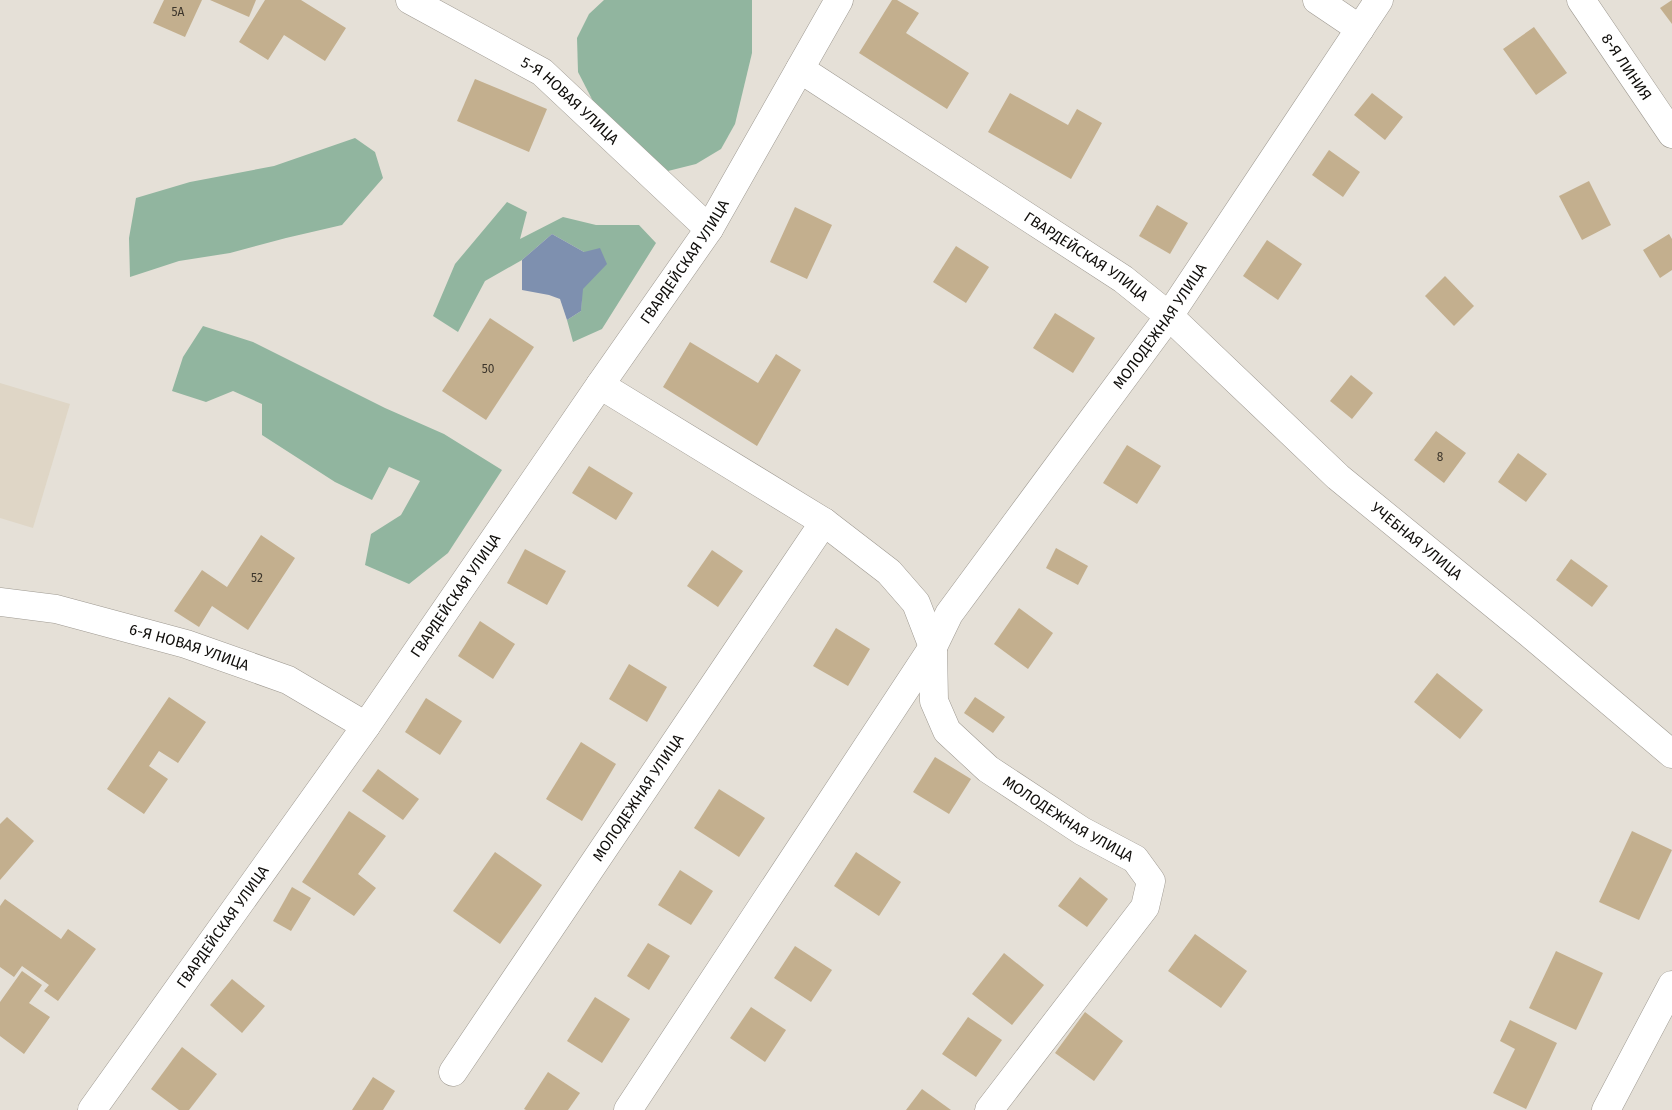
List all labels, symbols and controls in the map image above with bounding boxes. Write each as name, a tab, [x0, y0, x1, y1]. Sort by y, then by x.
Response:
house number: 5А	[172, 5, 185, 19]
street label: 8-Я ЛИНИЯ	[1597, 30, 1656, 104]
street label: 5-Я НОВАЯ УЛИЦА	[518, 53, 623, 149]
street label: ГВАРДЕЙСКАЯ УЛИЦА	[637, 196, 733, 327]
street label: ГВАРДЕЙСКАЯ УЛИЦА	[1021, 208, 1152, 305]
street label: МОЛОДЕЖНАЯ УЛИЦА	[1109, 260, 1211, 392]
house number: 50	[482, 362, 495, 376]
house number: 8	[1437, 450, 1444, 464]
street label: УЧЕБНАЯ УЛИЦА	[1367, 499, 1466, 584]
street label: ГВАРДЕЙСКАЯ УЛИЦА	[407, 530, 505, 661]
house number: 52	[251, 571, 263, 585]
street label: 6-Я НОВАЯ УЛИЦА	[127, 620, 252, 675]
street label: МОЛОДЕЖНАЯ УЛИЦА	[589, 730, 688, 865]
street label: МОЛОДЕЖНАЯ УЛИЦА	[999, 772, 1137, 866]
street label: ГВАРДЕЙСКАЯ УЛИЦА	[173, 862, 273, 992]

